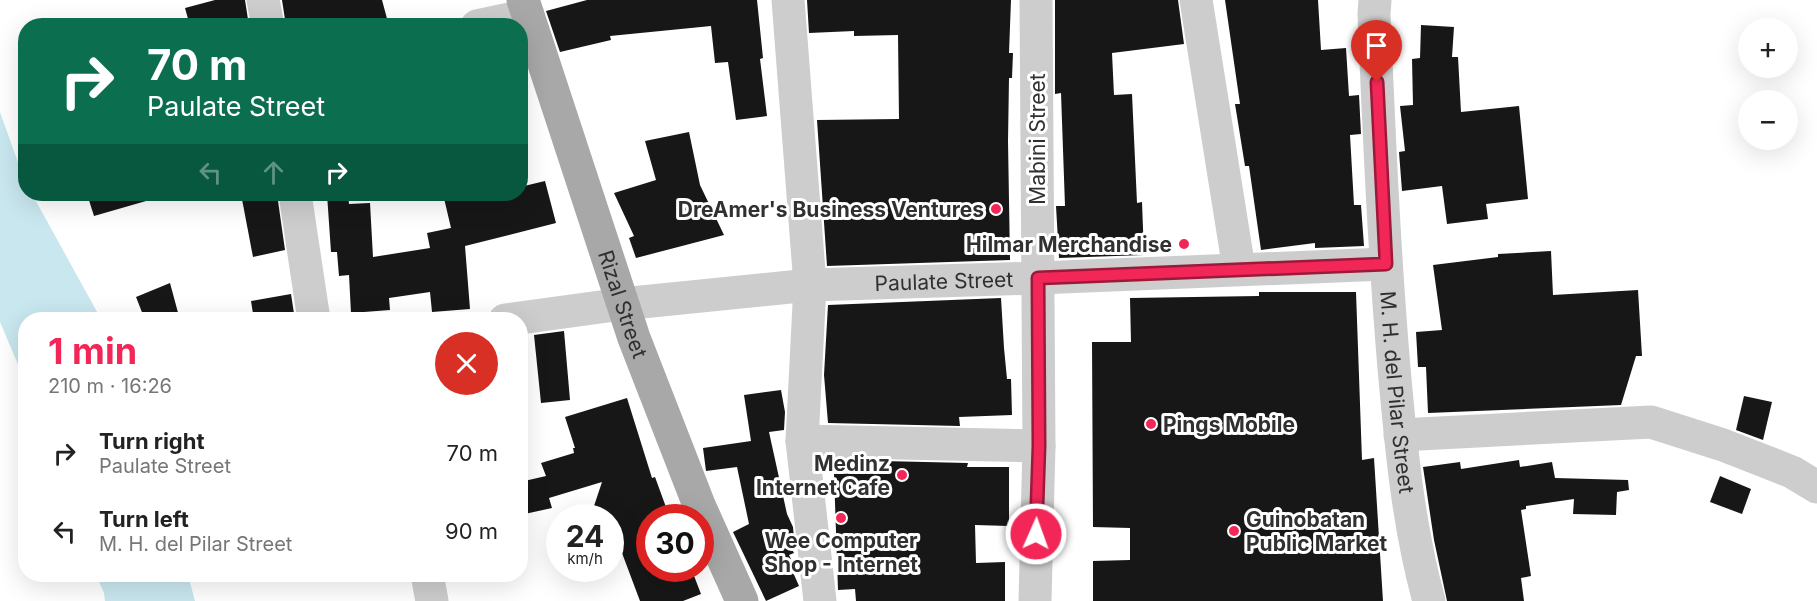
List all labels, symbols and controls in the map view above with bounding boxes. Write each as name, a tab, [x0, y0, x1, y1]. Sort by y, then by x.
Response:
map controls	[1738, 18, 1798, 150]
button: +	[1738, 18, 1798, 78]
pin	[1351, 20, 1402, 82]
icon: arrive	[1360, 29, 1393, 62]
text: 70 m	[147, 39, 247, 90]
icon: right	[48, 42, 126, 120]
street label: Mabini Street	[1025, 73, 1050, 205]
text: Paulate Street	[147, 90, 325, 123]
button: −	[1738, 90, 1798, 150]
icon: left	[194, 156, 227, 189]
icon: ahead	[257, 156, 290, 189]
icon: right	[320, 156, 353, 189]
place label: DreAmer's Business Ventures	[678, 197, 984, 222]
marker: DreAmer's Business Ventures	[989, 202, 1003, 216]
place label: Hilmar Merchandise	[966, 232, 1172, 257]
marker: Hilmar Merchandise	[1177, 237, 1191, 251]
street label: Rizal Street	[593, 247, 653, 362]
street label: Paulate Street	[874, 266, 1014, 296]
street label: M. H. del Pilar Street	[1376, 290, 1420, 495]
text: 1 min	[48, 329, 137, 373]
button: close	[435, 332, 498, 395]
text: 210 m · 16:26	[48, 374, 172, 398]
place label: Pings Mobile	[1163, 412, 1295, 437]
marker: Pings Mobile	[1144, 417, 1158, 431]
text: Turn right	[99, 428, 205, 454]
icon: right	[48, 437, 81, 470]
text: 70 m	[447, 440, 498, 466]
place label: Medinz Internet Cafe	[756, 451, 890, 500]
text: Paulate Street	[99, 454, 231, 478]
marker: Medinz Internet Cafe	[895, 468, 909, 482]
position arrow	[1004, 502, 1068, 566]
speed limit sign: 30	[636, 504, 714, 582]
text: Turn left	[99, 506, 189, 532]
place label: Guinobatan Public Market	[1246, 507, 1387, 556]
marker: Wee Computer Shop - Internet	[834, 511, 848, 525]
icon: left	[48, 515, 81, 548]
text: 90 m	[445, 518, 498, 544]
text: 24	[566, 518, 604, 554]
marker: Guinobatan Public Market	[1227, 524, 1241, 538]
place label: Wee Computer Shop - Internet	[764, 528, 918, 577]
text: M. H. del Pilar Street	[99, 532, 292, 556]
text: km/h	[567, 549, 603, 568]

